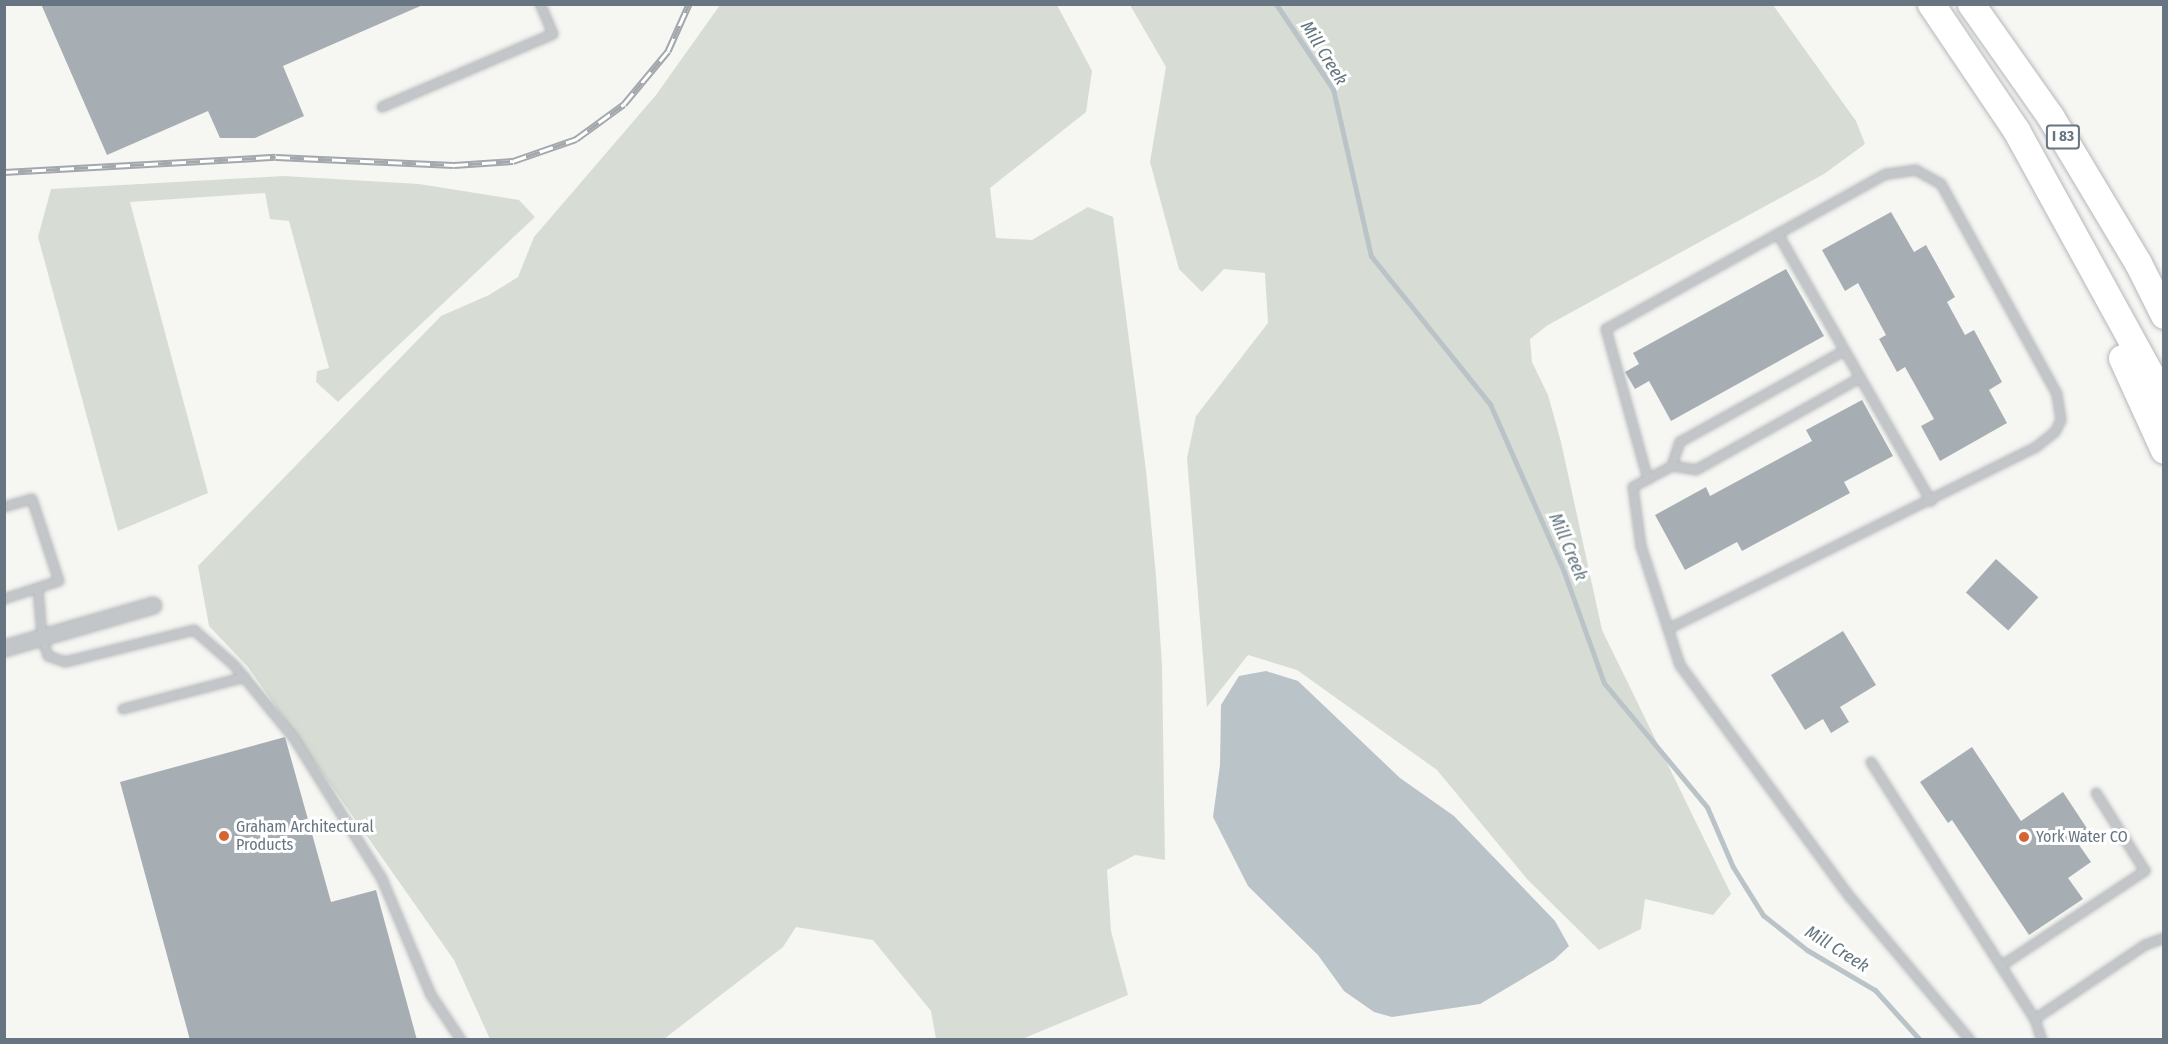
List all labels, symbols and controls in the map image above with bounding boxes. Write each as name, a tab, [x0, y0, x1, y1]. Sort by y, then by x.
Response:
water label: Mill Creek	[1296, 17, 1352, 89]
road number: I 83	[2045, 125, 2081, 149]
water label: Mill Creek	[1544, 510, 1592, 584]
place label: Graham Architectural Products	[236, 817, 374, 855]
place label: York Water CO	[2036, 827, 2128, 847]
marker: Graham Architectural Products	[217, 829, 231, 843]
marker: York Water CO	[2017, 830, 2031, 844]
water label: Mill Creek	[1801, 921, 1873, 977]

